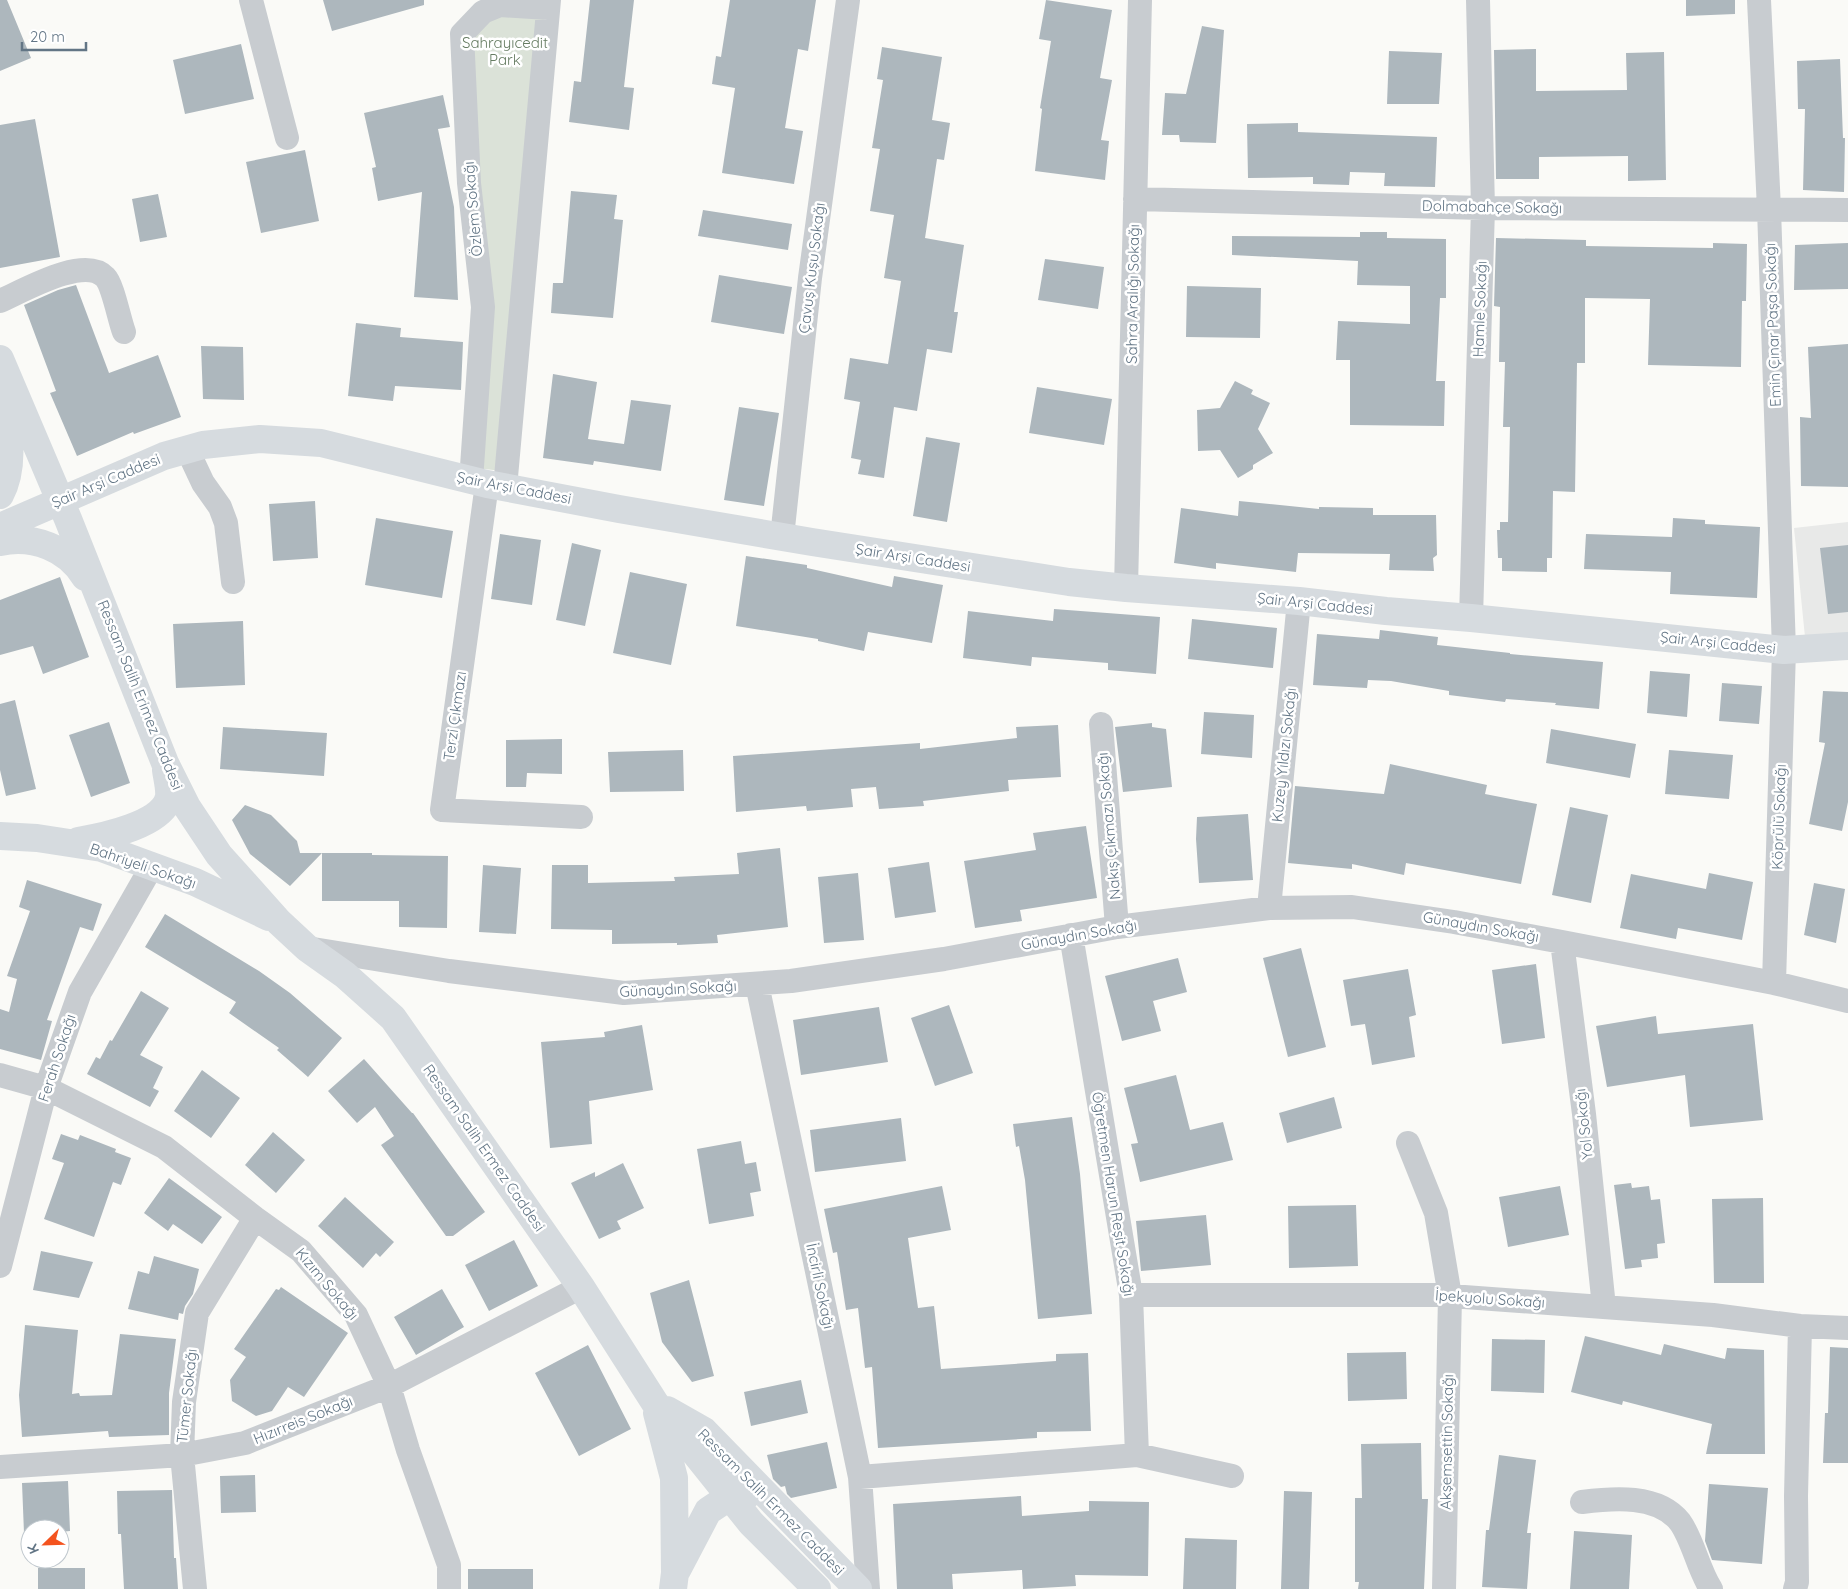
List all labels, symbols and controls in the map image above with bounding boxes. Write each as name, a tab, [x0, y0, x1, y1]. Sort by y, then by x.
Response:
scale bar	[22, 20, 86, 52]
text: 20 m	[30, 27, 65, 46]
park label: Sahrayıcedit Park	[462, 33, 548, 69]
street label: Özlem Sokağı	[459, 161, 486, 257]
street label: Dolmabahçe Sokağı	[1422, 196, 1562, 217]
street label: Çavuş Kuşu Sokağı	[794, 201, 829, 334]
street label: Sahra Aralığı Sokağı	[1122, 224, 1143, 364]
street label: Emin Çınar Paşa Sokağı	[1760, 243, 1785, 407]
street label: Hamle Sokağı	[1468, 260, 1491, 358]
street label: Şair Arşi Caddesi	[49, 449, 163, 512]
street label: Şair Arşi Caddesi	[455, 467, 573, 508]
street label: Şair Arşi Caddesi	[854, 539, 972, 576]
street label: Şair Arşi Caddesi	[1256, 588, 1374, 619]
street label: Ressam Salih Erimez Caddesi	[94, 597, 187, 792]
street label: Şair Arşi Caddesi	[1659, 627, 1777, 658]
street label: Terzi Çıkmazı	[439, 670, 470, 762]
street label: Kuzey Yıldızı Sokağı	[1267, 687, 1300, 823]
street label: Nakış Çıkmazı Sokağı	[1093, 752, 1124, 900]
street label: Köprülü Sokağı	[1767, 764, 1790, 870]
street label: Bahriyeli Sokağı	[88, 838, 199, 893]
street label: Günaydın Sokağı	[1422, 907, 1541, 946]
street label: Günaydın Sokağı	[1019, 915, 1138, 954]
street label: Günaydın Sokağı	[619, 976, 737, 1001]
street label: Ferah Sokağı	[33, 1012, 80, 1104]
street label: Ressam Salih Ermez Caddesi	[419, 1060, 549, 1235]
street label: Yol Sokağı	[1570, 1088, 1597, 1161]
street label: Öğretmen Harun Reşit Sokağı	[1088, 1090, 1139, 1298]
street label: İncirli Sokağı	[802, 1241, 839, 1330]
street label: Kızım Sokağı	[292, 1244, 363, 1324]
street label: İpekyolu Sokağı	[1435, 1285, 1546, 1312]
street label: Tümer Sokağı	[172, 1348, 201, 1444]
street label: Akşemsettin Sokağı	[1436, 1374, 1457, 1510]
street label: Hızırreis Sokağı	[250, 1391, 355, 1448]
street label: Ressam Salih Ermez Caddesi	[694, 1424, 849, 1579]
north arrow	[20, 1519, 70, 1569]
text: K	[23, 1541, 43, 1557]

